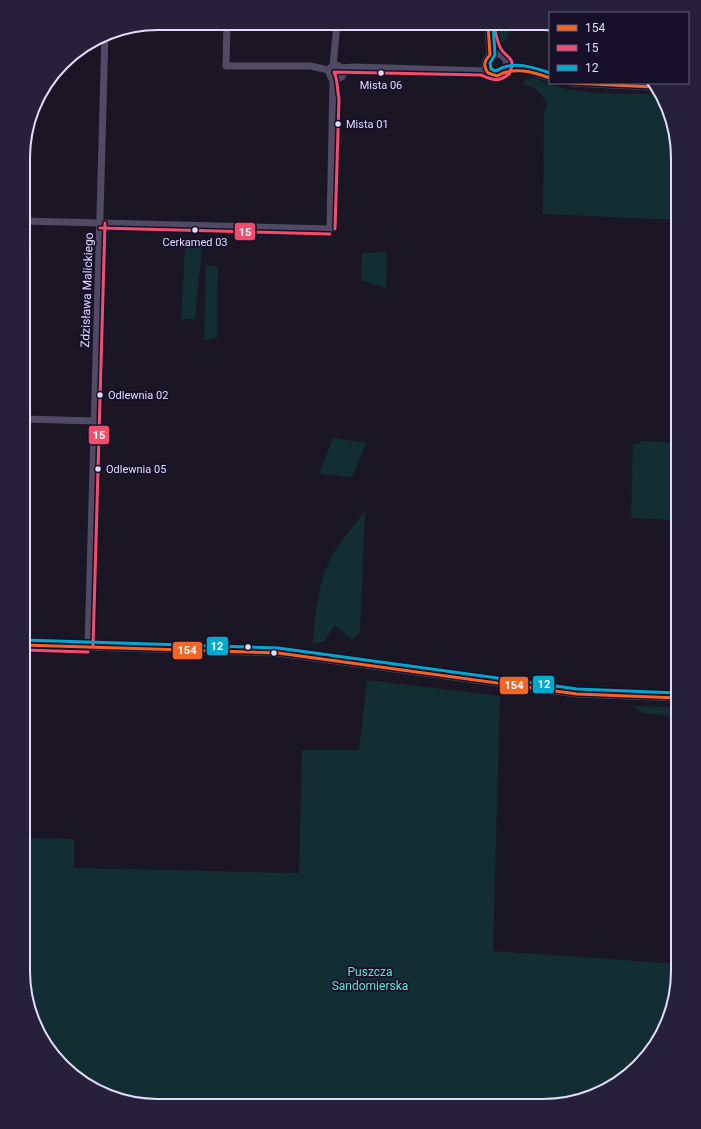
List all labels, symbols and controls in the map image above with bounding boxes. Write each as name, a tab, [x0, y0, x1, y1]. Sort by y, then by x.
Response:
legend	[549, 12, 689, 84]
text: 154	[585, 21, 605, 35]
text: 15	[585, 41, 599, 55]
text: 12	[585, 61, 599, 75]
marker: Mista 06	[376, 68, 386, 78]
place label: Mista 06	[360, 79, 402, 92]
place label: Mista 01	[346, 118, 389, 131]
marker: Mista 01	[333, 119, 343, 129]
line badge: 15	[234, 222, 256, 241]
marker: Cerkamed 03	[190, 225, 200, 235]
text: 15	[239, 226, 251, 239]
street label: Zdzisława Malickiego	[78, 232, 96, 348]
place label: Cerkamed 03	[162, 236, 228, 249]
place label: Odlewnia 02	[108, 389, 168, 402]
marker: Odlewnia 02	[95, 390, 105, 400]
line badge: 15	[88, 425, 110, 445]
text: 15	[93, 429, 105, 442]
place label: Odlewnia 05	[106, 463, 166, 476]
marker: Odlewnia 05	[93, 464, 103, 474]
line badge: 12	[206, 636, 229, 656]
text: 12	[211, 640, 223, 653]
line badge: 154	[172, 641, 203, 660]
unlabelled marker	[243, 642, 253, 652]
text: 154	[178, 644, 197, 657]
unlabelled marker	[269, 648, 279, 658]
line badge: 12	[532, 675, 555, 694]
line badge: 154	[499, 676, 529, 695]
text: 12	[538, 678, 550, 691]
text: 154	[505, 679, 524, 692]
park label: Puszcza Sandomierska	[332, 965, 408, 993]

